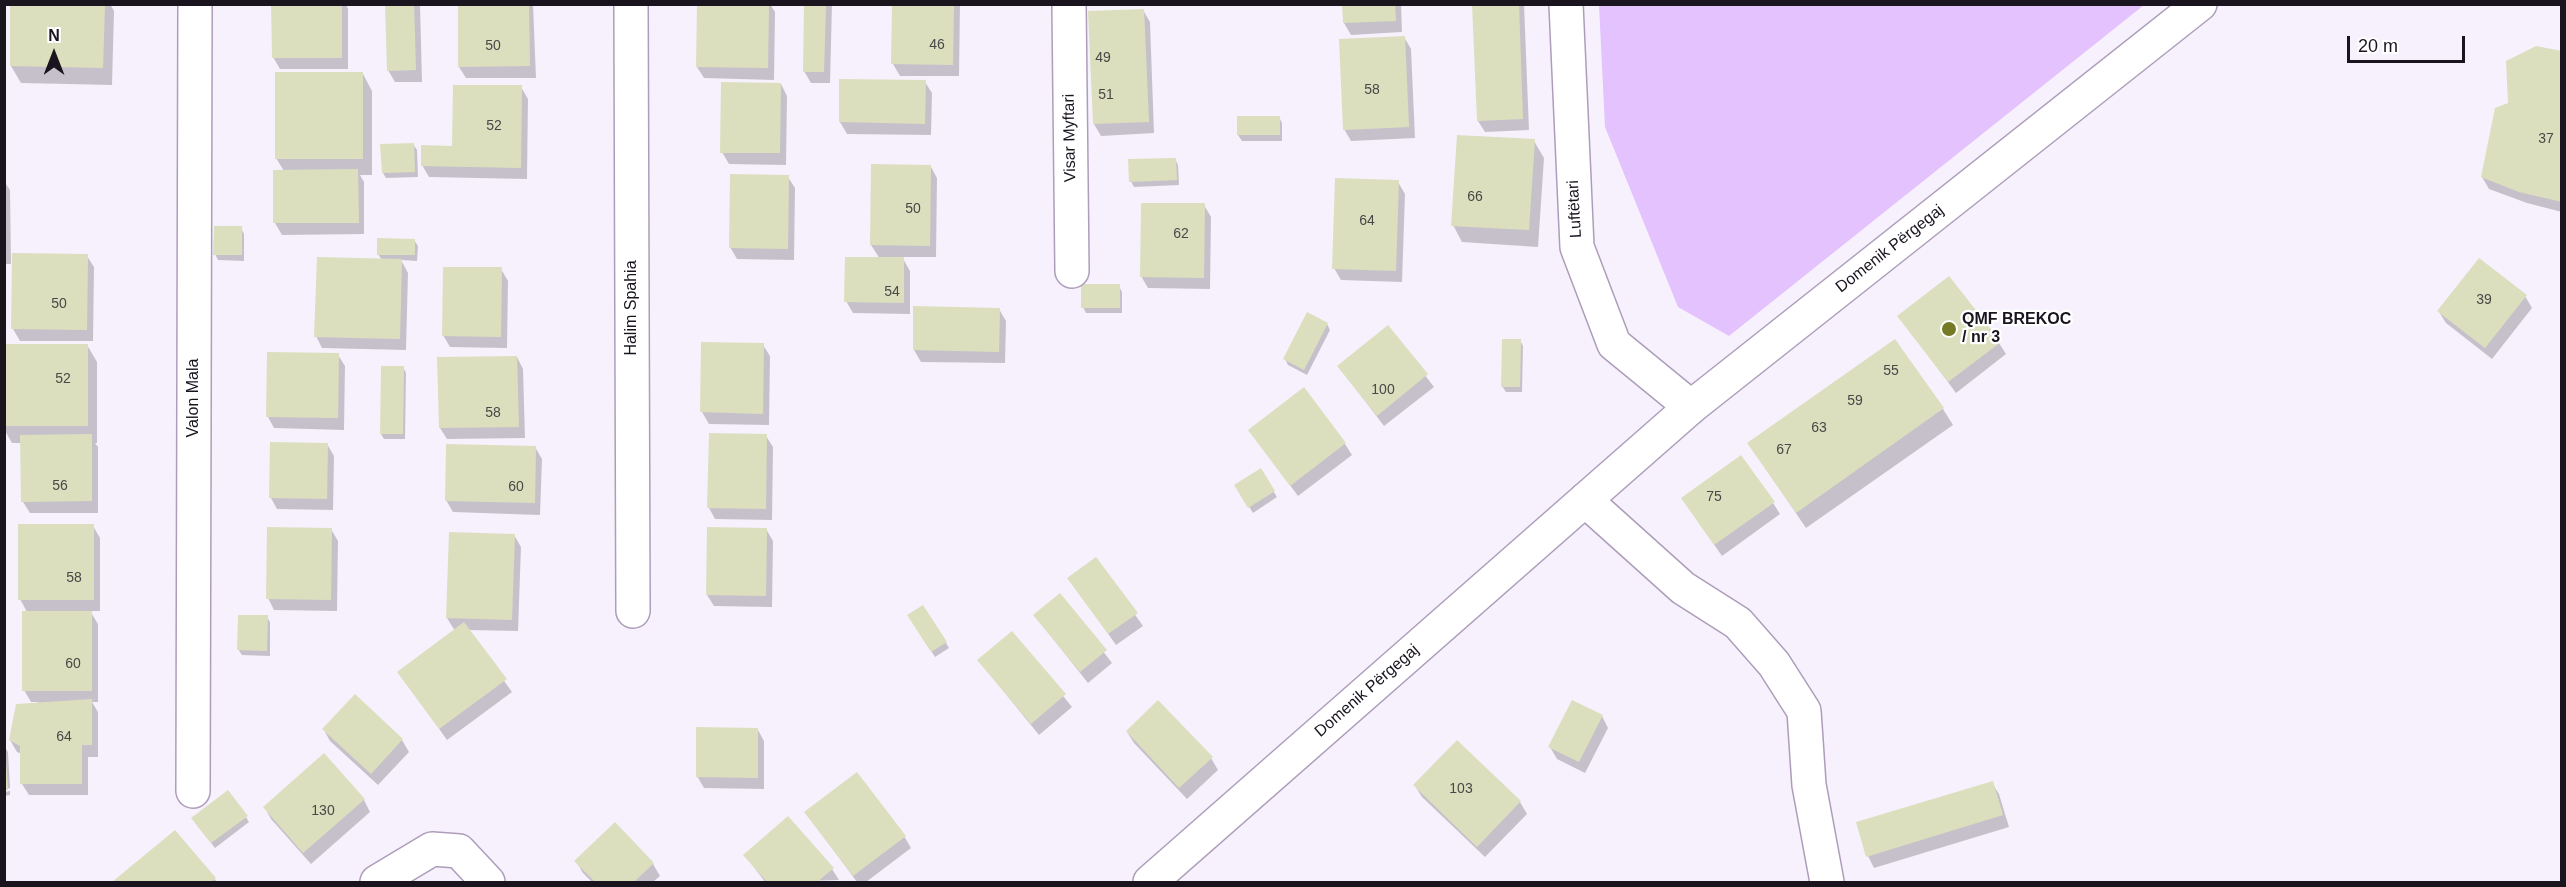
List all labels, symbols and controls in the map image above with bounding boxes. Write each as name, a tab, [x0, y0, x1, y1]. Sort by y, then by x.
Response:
north arrow	[24, 24, 84, 84]
scale bar	[2350, 24, 2468, 62]
text: N	[48, 27, 60, 44]
text: 20 m	[2358, 36, 2398, 56]
house number: 46	[929, 37, 945, 53]
house number: 50	[485, 38, 501, 54]
house number: 49	[1095, 50, 1111, 66]
house number: 58	[1364, 82, 1380, 98]
house number: 51	[1098, 87, 1114, 103]
street label: Visar Myftari	[1060, 94, 1080, 182]
house number: 52	[486, 118, 502, 134]
house number: 37	[2538, 131, 2554, 147]
street label: Luftëtari	[1564, 180, 1586, 238]
house number: 66	[1467, 189, 1483, 205]
house number: 50	[905, 201, 921, 217]
street label: Domenik Përgegaj	[1832, 201, 1948, 297]
house number: 64	[1359, 213, 1375, 229]
house number: 62	[1173, 226, 1189, 242]
street label: Halim Spahia	[622, 260, 642, 356]
house number: 54	[884, 284, 900, 300]
house number: 39	[2476, 292, 2492, 308]
house number: 50	[51, 296, 67, 312]
place label: QMF BREKOC / nr 3	[1962, 310, 2071, 348]
marker: QMF BREKOC / nr 3	[1940, 320, 1958, 338]
street label: Valon Mala	[184, 359, 204, 437]
house number: 55	[1883, 363, 1899, 379]
house number: 52	[55, 371, 71, 387]
house number: 100	[1371, 382, 1395, 398]
house number: 59	[1847, 393, 1863, 409]
house number: 58	[485, 405, 501, 421]
house number: 63	[1811, 420, 1827, 436]
house number: 67	[1776, 442, 1792, 458]
house number: 56	[52, 478, 68, 494]
house number: 60	[508, 479, 524, 495]
house number: 75	[1706, 489, 1722, 505]
house number: 58	[66, 570, 82, 586]
street label: Domenik Përgegaj	[1311, 641, 1423, 741]
house number: 60	[65, 656, 81, 672]
house number: 64	[56, 729, 72, 745]
house number: 103	[1449, 781, 1473, 797]
house number: 130	[311, 803, 335, 819]

